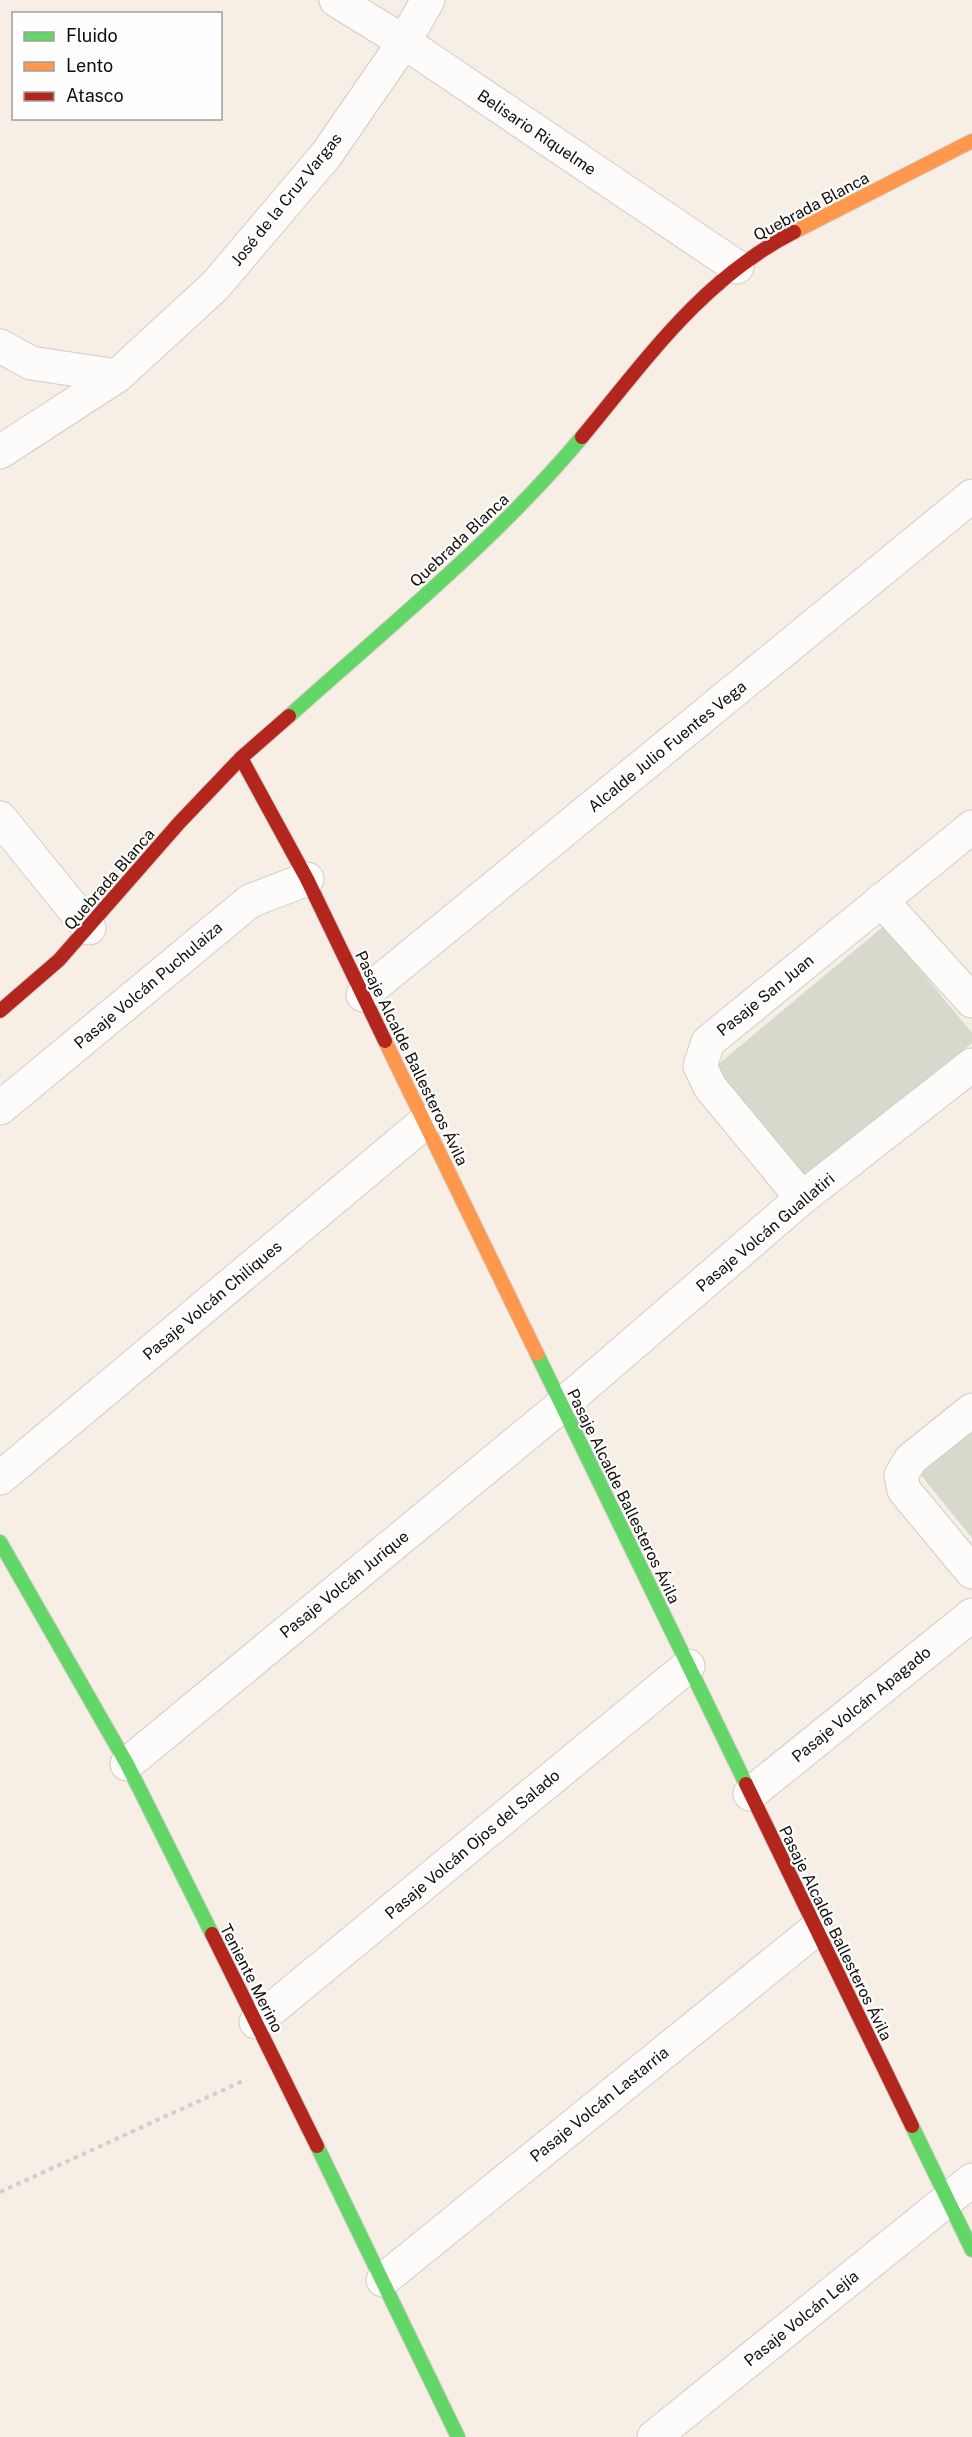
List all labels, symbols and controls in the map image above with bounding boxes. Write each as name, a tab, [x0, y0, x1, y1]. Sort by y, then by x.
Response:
legend	[12, 12, 222, 120]
text: Fluido	[66, 25, 118, 46]
text: Lento	[66, 55, 113, 76]
text: Atasco	[66, 85, 124, 106]
street label: Belisario Riquelme	[474, 86, 600, 179]
street label: José de la Cruz Vargas	[227, 129, 346, 269]
street label: Quebrada Blanca	[750, 168, 872, 245]
street label: Quebrada Blanca	[406, 490, 513, 591]
street label: Alcalde Julio Fuentes Vega	[584, 677, 750, 816]
street label: Quebrada Blanca	[60, 825, 159, 934]
street label: Pasaje Volcán Puchulaiza	[70, 918, 226, 1053]
street label: Pasaje Alcalde Ballesteros Ávila	[351, 947, 473, 1169]
street label: Pasaje San Juan	[713, 951, 818, 1040]
street label: Pasaje Volcán Guallatiri	[692, 1169, 838, 1296]
street label: Pasaje Volcán Chiliques	[139, 1237, 286, 1364]
street label: Pasaje Alcalde Ballesteros Ávila	[563, 1385, 685, 1607]
street label: Pasaje Volcán Jurique	[276, 1527, 413, 1642]
street label: Pasaje Volcán Apagado	[788, 1642, 935, 1766]
street label: Pasaje Volcán Ojos del Salado	[381, 1766, 564, 1923]
street label: Pasaje Alcalde Ballesteros Ávila	[775, 1822, 897, 2044]
street label: Teniente Merino	[216, 1921, 287, 2036]
street label: Pasaje Volcán Lastarria	[526, 2043, 672, 2166]
street label: Pasaje Volcán Lejía	[740, 2266, 862, 2370]

